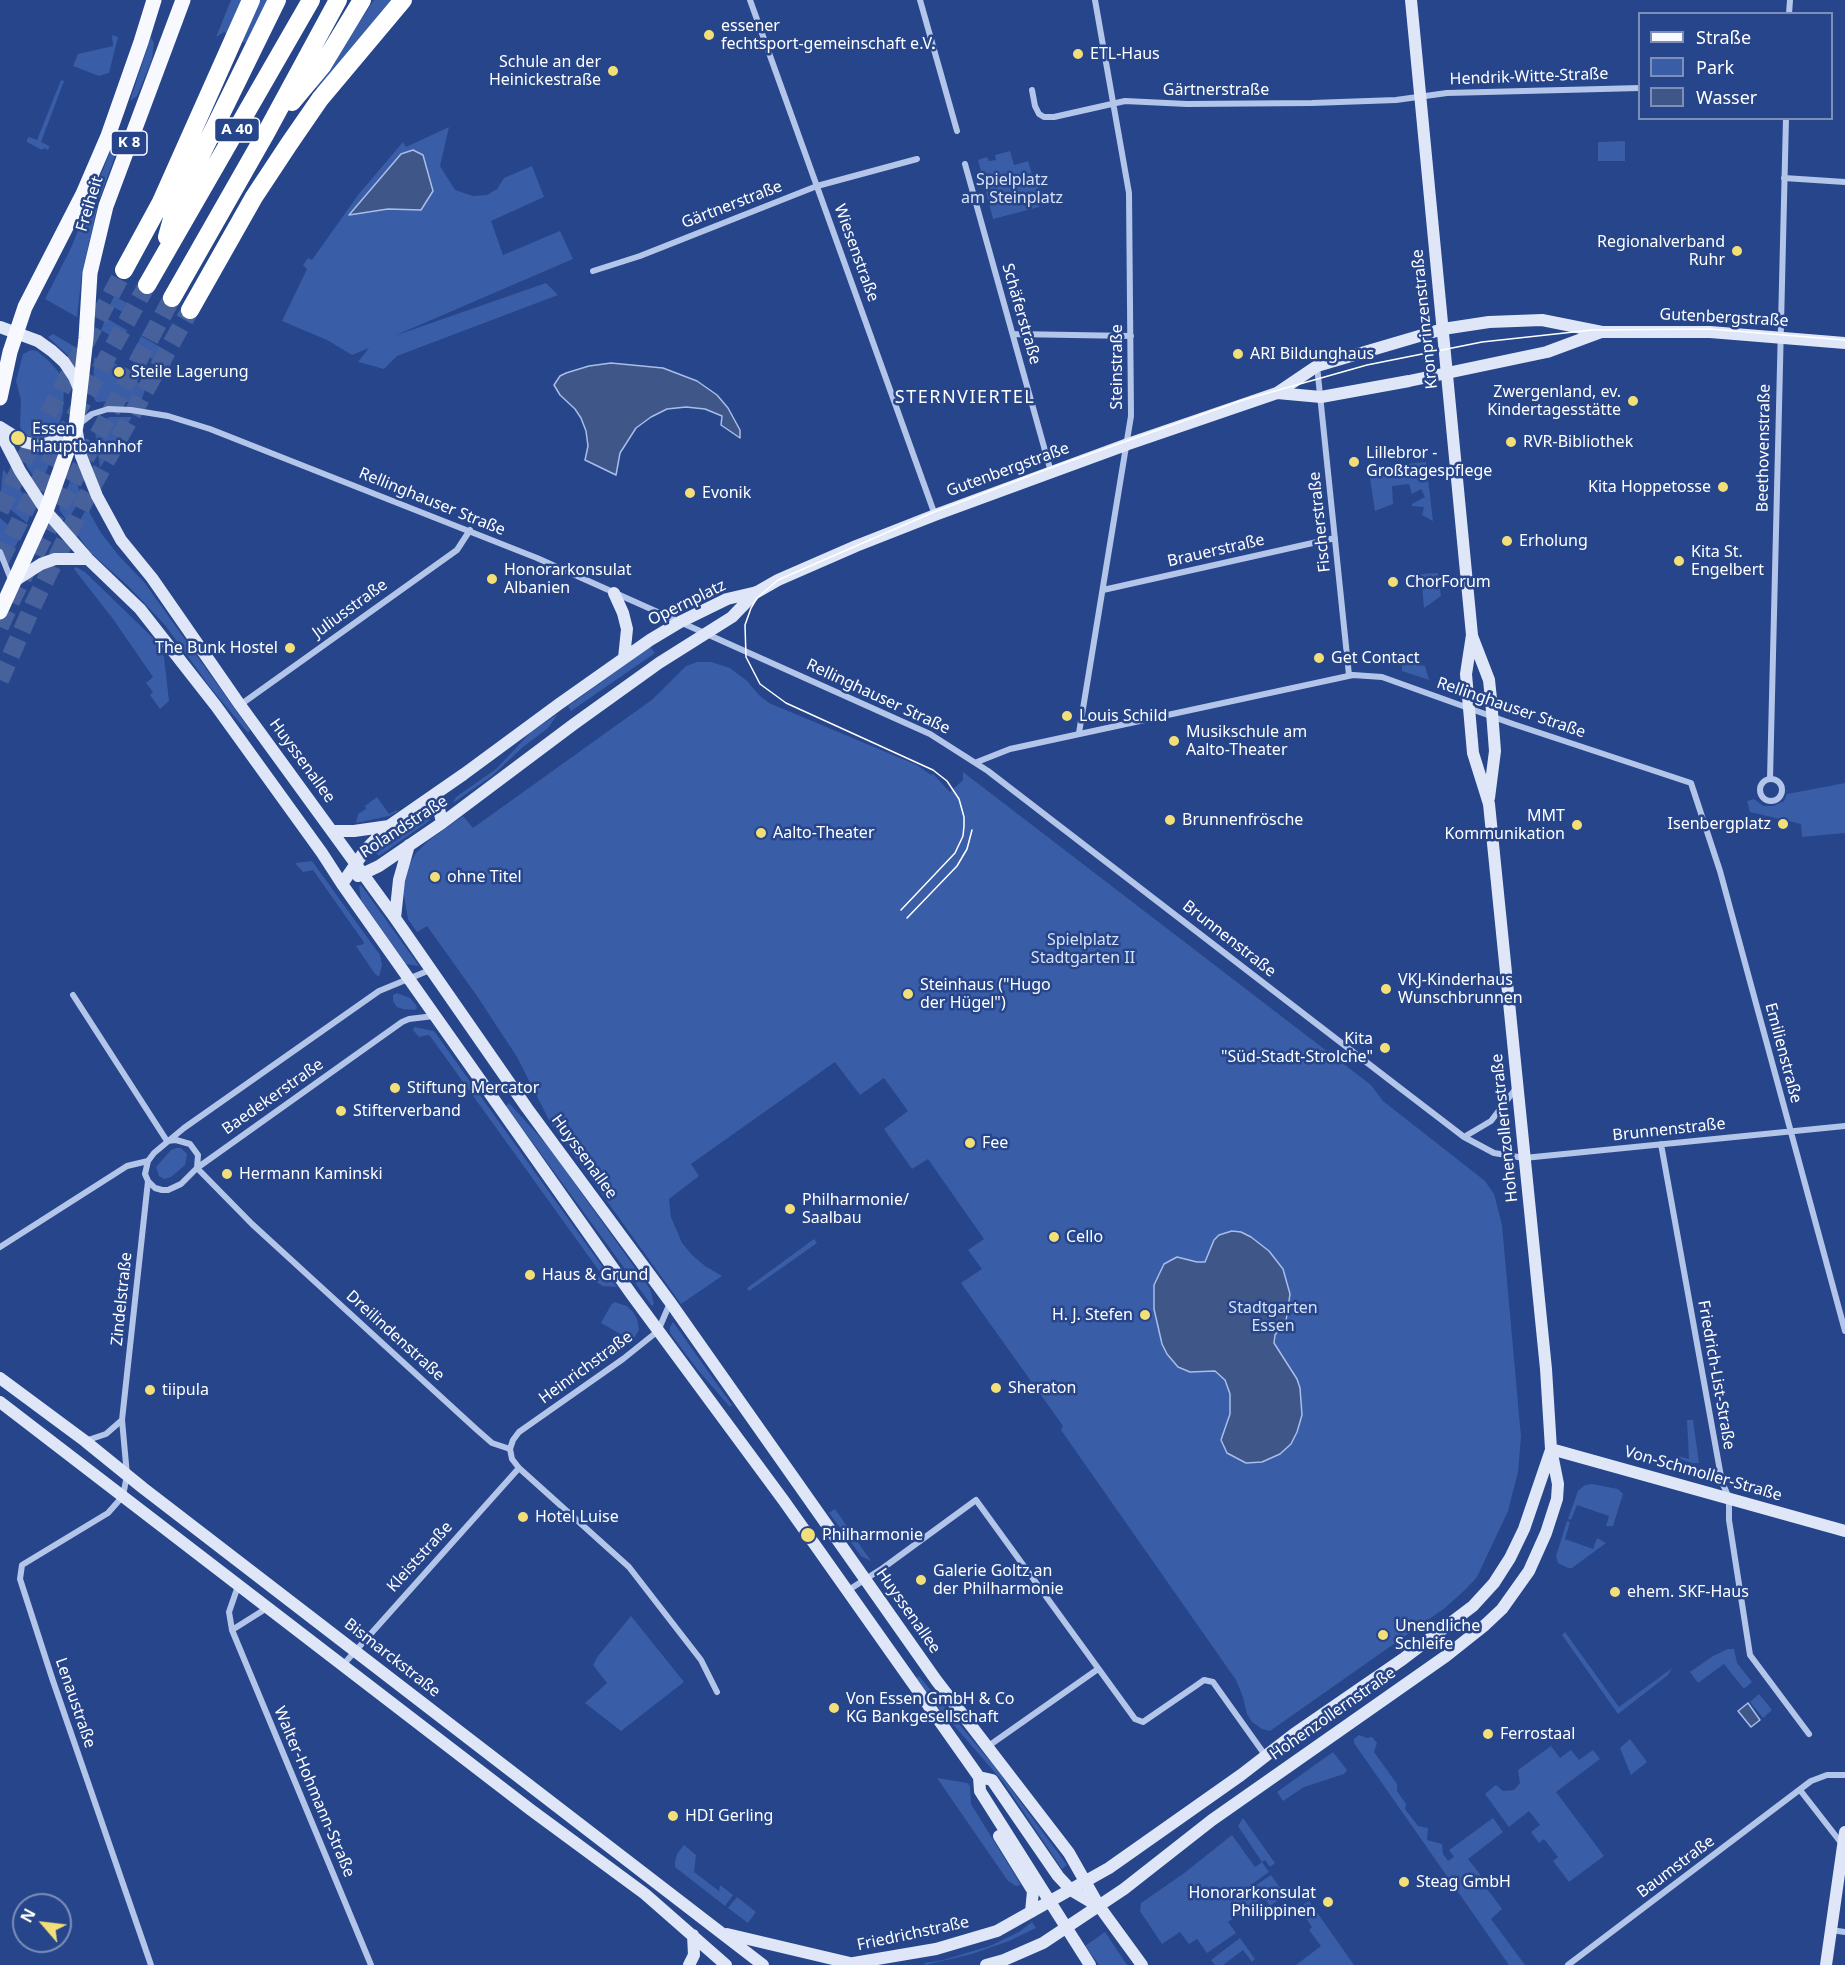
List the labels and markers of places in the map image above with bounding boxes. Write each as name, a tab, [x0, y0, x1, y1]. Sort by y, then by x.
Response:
place label: essener fechtsport-gemeinschaft e.V.	[721, 16, 936, 54]
marker: essener fechtsport-gemeinschaft e.V.	[702, 28, 716, 42]
place label: ETL-Haus	[1090, 44, 1160, 64]
marker: ETL-Haus	[1071, 47, 1085, 61]
place label: Schule an der Heinickestraße	[489, 52, 601, 90]
marker: Schule an der Heinickestraße	[606, 64, 620, 78]
place label: Regionalverband Ruhr	[1597, 232, 1725, 270]
marker: Regionalverband Ruhr	[1730, 244, 1744, 258]
place label: ARI Bildunghaus	[1250, 344, 1374, 364]
marker: ARI Bildunghaus	[1231, 347, 1245, 361]
place label: Steile Lagerung	[131, 362, 248, 382]
marker: Steile Lagerung	[112, 365, 126, 379]
place label: Zwergenland, ev. Kindertagesstätte	[1487, 382, 1621, 420]
marker: Zwergenland, ev. Kindertagesstätte	[1626, 394, 1640, 408]
place label: Essen Hauptbahnhof	[32, 419, 142, 457]
marker: Essen Hauptbahnhof	[9, 429, 27, 447]
place label: RVR-Bibliothek	[1523, 432, 1633, 452]
marker: RVR-Bibliothek	[1504, 435, 1518, 449]
place label: Lillebror - Großtagespflege	[1366, 443, 1492, 481]
marker: Lillebror - Großtagespflege	[1347, 455, 1361, 469]
place label: Kita Hoppetosse	[1588, 477, 1711, 497]
marker: Kita Hoppetosse	[1716, 480, 1730, 494]
place label: Evonik	[702, 483, 751, 503]
marker: Evonik	[683, 486, 697, 500]
place label: Erholung	[1519, 531, 1588, 551]
marker: Erholung	[1500, 534, 1514, 548]
place label: Kita St. Engelbert	[1691, 542, 1764, 580]
marker: Kita St. Engelbert	[1672, 554, 1686, 568]
place label: Honorarkonsulat Albanien	[504, 560, 632, 598]
marker: Honorarkonsulat Albanien	[485, 572, 499, 586]
place label: ChorForum	[1405, 572, 1491, 592]
marker: ChorForum	[1386, 575, 1400, 589]
place label: The Bunk Hostel	[155, 638, 278, 658]
marker: The Bunk Hostel	[283, 641, 297, 655]
place label: Get Contact	[1331, 648, 1419, 668]
marker: Get Contact	[1312, 651, 1326, 665]
place label: Louis Schild	[1079, 706, 1167, 726]
marker: Louis Schild	[1060, 709, 1074, 723]
place label: Musikschule am Aalto-Theater	[1186, 722, 1307, 760]
marker: Musikschule am Aalto-Theater	[1167, 734, 1181, 748]
place label: MMT Kommunikation	[1445, 806, 1565, 844]
place label: Brunnenfrösche	[1182, 810, 1303, 830]
marker: Brunnenfrösche	[1163, 813, 1177, 827]
place label: Isenbergplatz	[1668, 814, 1771, 834]
marker: Isenbergplatz	[1776, 817, 1790, 831]
marker: MMT Kommunikation	[1570, 818, 1584, 832]
place label: Aalto-Theater	[773, 823, 874, 843]
marker: Aalto-Theater	[754, 826, 768, 840]
place label: ohne Titel	[447, 867, 522, 887]
marker: ohne Titel	[428, 870, 442, 884]
place label: VKJ-Kinderhaus Wunschbrunnen	[1398, 970, 1523, 1008]
place label: Steinhaus ("Hugo der Hügel")	[920, 975, 1051, 1013]
marker: VKJ-Kinderhaus Wunschbrunnen	[1379, 982, 1393, 996]
marker: Steinhaus ("Hugo der Hügel")	[901, 987, 915, 1001]
place label: Kita "Süd-Stadt-Strolche"	[1221, 1029, 1373, 1067]
marker: Kita "Süd-Stadt-Strolche"	[1378, 1041, 1392, 1055]
place label: Stiftung Mercator	[407, 1078, 539, 1098]
marker: Stiftung Mercator	[388, 1081, 402, 1095]
place label: Stifterverband	[353, 1101, 461, 1121]
marker: Stifterverband	[334, 1104, 348, 1118]
place label: Fee	[982, 1133, 1008, 1153]
marker: Fee	[963, 1136, 977, 1150]
place label: Hermann Kaminski	[239, 1164, 383, 1184]
marker: Hermann Kaminski	[220, 1167, 234, 1181]
place label: Philharmonie/ Saalbau	[802, 1190, 909, 1228]
marker: Philharmonie/ Saalbau	[783, 1202, 797, 1216]
place label: Cello	[1066, 1227, 1103, 1247]
marker: Cello	[1047, 1230, 1061, 1244]
place label: Haus & Grund	[542, 1265, 648, 1285]
marker: Haus & Grund	[523, 1268, 537, 1282]
place label: H. J. Stefen	[1052, 1305, 1133, 1325]
marker: H. J. Stefen	[1138, 1308, 1152, 1322]
place label: Sheraton	[1008, 1378, 1076, 1398]
place label: tiipula	[162, 1380, 209, 1400]
marker: Sheraton	[989, 1381, 1003, 1395]
marker: tiipula	[143, 1383, 157, 1397]
place label: Hotel Luise	[535, 1507, 619, 1527]
marker: Hotel Luise	[516, 1510, 530, 1524]
place label: Philharmonie	[822, 1525, 923, 1545]
marker: Philharmonie	[799, 1526, 817, 1544]
place label: Galerie Goltz an der Philharmonie	[933, 1561, 1064, 1599]
marker: Galerie Goltz an der Philharmonie	[914, 1573, 928, 1587]
place label: ehem. SKF-Haus	[1627, 1582, 1749, 1602]
marker: ehem. SKF-Haus	[1608, 1585, 1622, 1599]
place label: Unendliche Schleife	[1395, 1616, 1480, 1654]
marker: Unendliche Schleife	[1376, 1628, 1390, 1642]
place label: Von Essen GmbH & Co KG Bankgesellschaft	[846, 1689, 1014, 1727]
marker: Von Essen GmbH & Co KG Bankgesellschaft	[827, 1701, 841, 1715]
place label: Ferrostaal	[1500, 1724, 1575, 1744]
marker: Ferrostaal	[1481, 1727, 1495, 1741]
place label: HDI Gerling	[685, 1806, 773, 1826]
marker: HDI Gerling	[666, 1809, 680, 1823]
place label: Steag GmbH	[1416, 1872, 1511, 1892]
marker: Steag GmbH	[1397, 1875, 1411, 1889]
place label: Honorarkonsulat Philippinen	[1188, 1883, 1316, 1921]
marker: Honorarkonsulat Philippinen	[1321, 1895, 1335, 1909]

